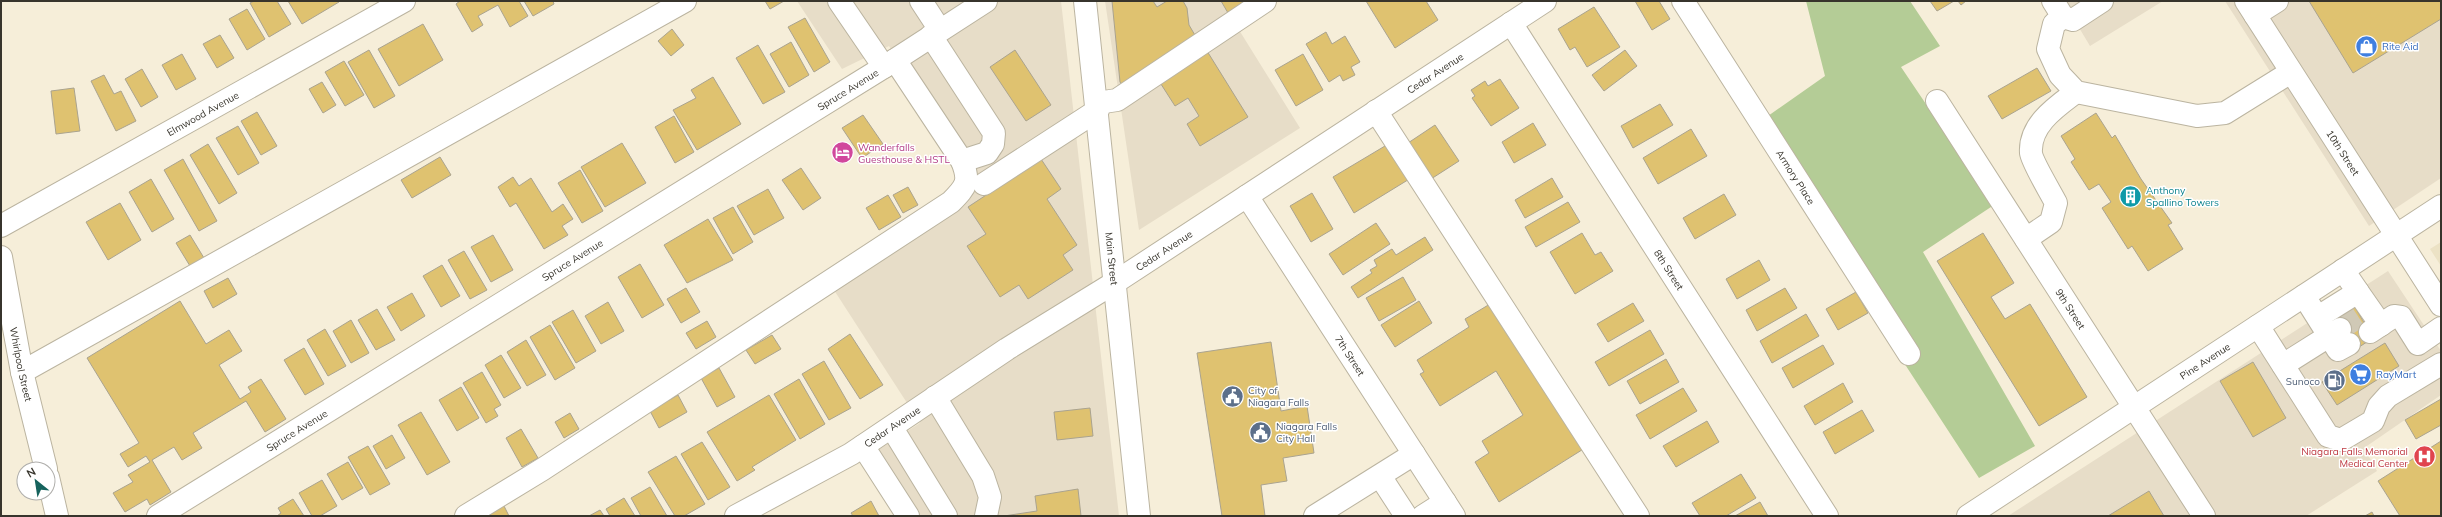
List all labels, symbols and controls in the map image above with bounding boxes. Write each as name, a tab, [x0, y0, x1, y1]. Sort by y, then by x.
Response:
shop icon: Rite Aid	[2354, 33, 2380, 59]
place label: Rite Aid	[2382, 40, 2419, 53]
street label: Cedar Avenue	[1404, 50, 1466, 97]
street label: Spruce Avenue	[815, 66, 881, 114]
street label: Elmwood Avenue	[165, 89, 241, 139]
street label: 10th Street	[2323, 128, 2362, 178]
hotel icon: Wanderfalls Guesthouse & HSTL	[830, 140, 856, 166]
place label: Wanderfalls Guesthouse & HSTL	[858, 141, 950, 166]
street label: Armory Place	[1773, 147, 1818, 207]
building icon: Anthony Spallino Towers	[2117, 183, 2143, 209]
place label: Anthony Spallino Towers	[2146, 184, 2219, 209]
street label: Cedar Avenue	[1133, 228, 1195, 274]
street label: Main Street	[1102, 232, 1121, 286]
street label: Spruce Avenue	[539, 236, 605, 284]
street label: 8th Street	[1651, 247, 1687, 293]
street label: 9th Street	[2052, 286, 2088, 332]
street label: Whirlpool Street	[7, 326, 35, 403]
street label: 7th Street	[1332, 333, 1368, 379]
street label: Pine Avenue	[2177, 340, 2233, 383]
supermarket icon: RayMart	[2348, 361, 2374, 387]
fuel station icon: Sunoco	[2322, 368, 2348, 394]
place label: RayMart	[2376, 368, 2417, 381]
place label: Sunoco	[2286, 375, 2320, 388]
public building icon: City of Niagara Falls	[1219, 383, 1245, 409]
place label: City of Niagara Falls	[1248, 384, 1309, 409]
street label: Cedar Avenue	[862, 403, 923, 450]
street label: Spruce Avenue	[264, 407, 330, 454]
public building icon: Niagara Falls City Hall	[1247, 419, 1273, 445]
place label: Niagara Falls City Hall	[1276, 420, 1337, 445]
hospital icon: Niagara Falls Memorial Medical Center	[2411, 444, 2437, 470]
place label: Niagara Falls Memorial Medical Center	[2301, 445, 2408, 470]
north arrow	[16, 461, 56, 501]
text: N	[24, 464, 38, 480]

